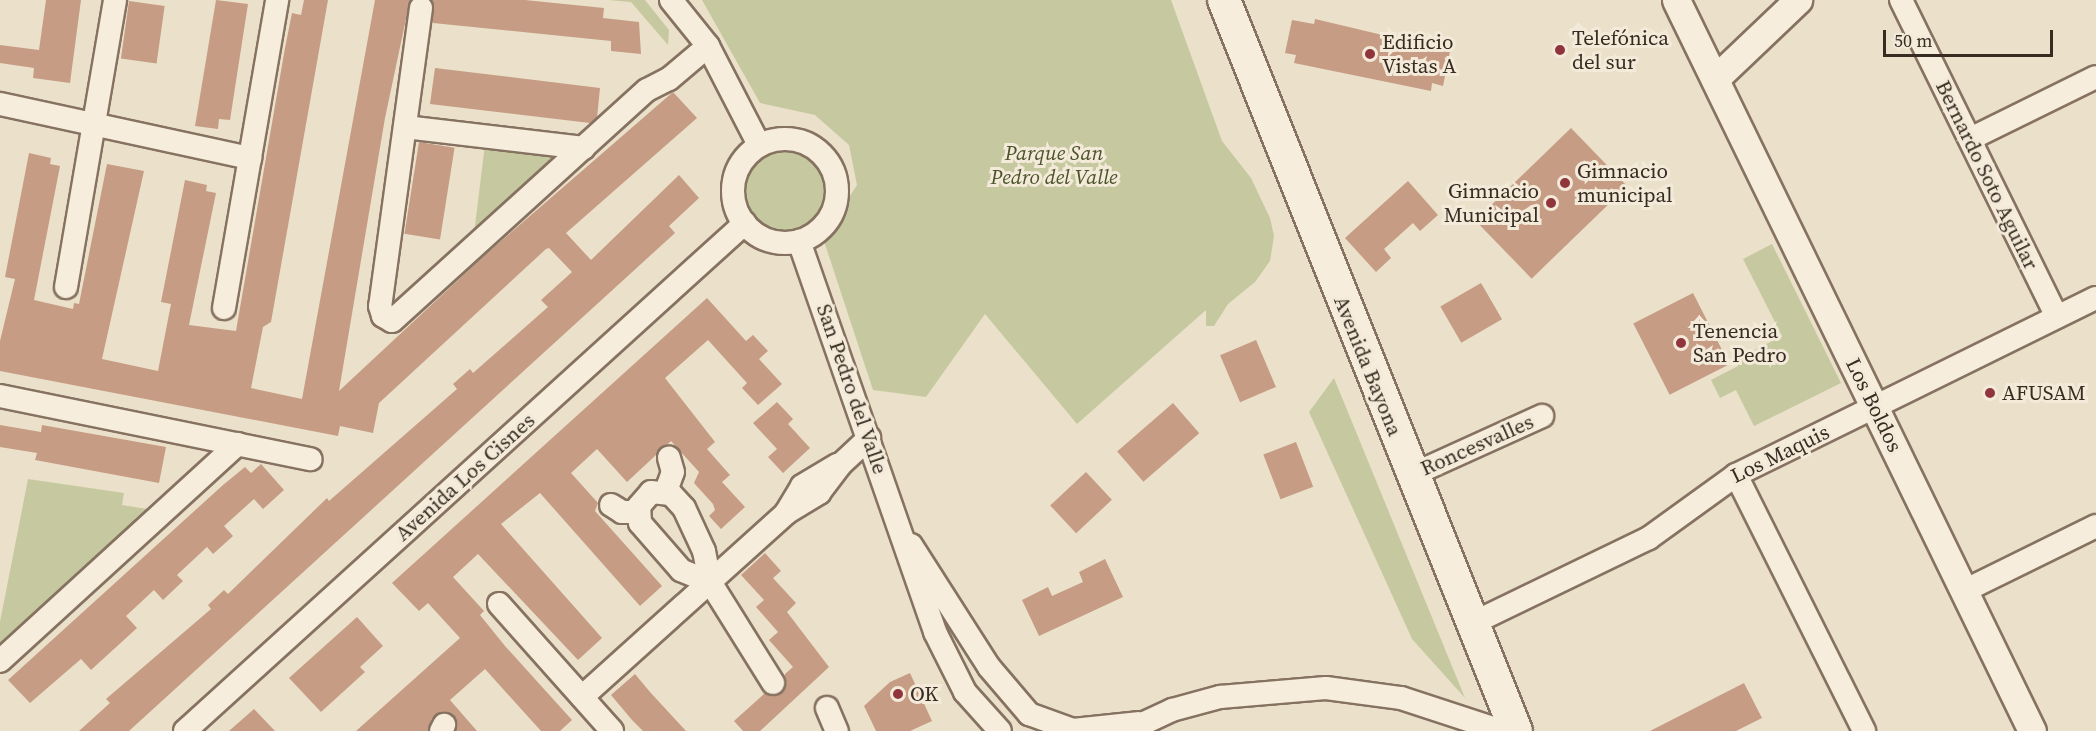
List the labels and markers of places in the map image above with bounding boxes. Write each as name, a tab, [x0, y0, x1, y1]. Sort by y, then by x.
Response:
place label: Telefónica del sur	[1572, 25, 1669, 75]
place label: Edificio Vistas A	[1382, 29, 1456, 79]
marker: Telefónica del sur	[1553, 43, 1567, 57]
marker: Edificio Vistas A	[1363, 47, 1377, 61]
place label: Gimnacio municipal	[1577, 158, 1673, 208]
marker: Gimnacio municipal	[1558, 176, 1572, 190]
place label: Gimnacio Municipal	[1444, 178, 1539, 228]
marker: Gimnacio Municipal	[1544, 196, 1558, 210]
place label: Tenencia San Pedro	[1693, 318, 1787, 368]
marker: Tenencia San Pedro	[1674, 336, 1688, 350]
place label: AFUSAM	[2002, 380, 2086, 406]
marker: AFUSAM	[1983, 386, 1997, 400]
place label: OK	[910, 681, 938, 707]
marker: OK	[891, 687, 905, 701]

